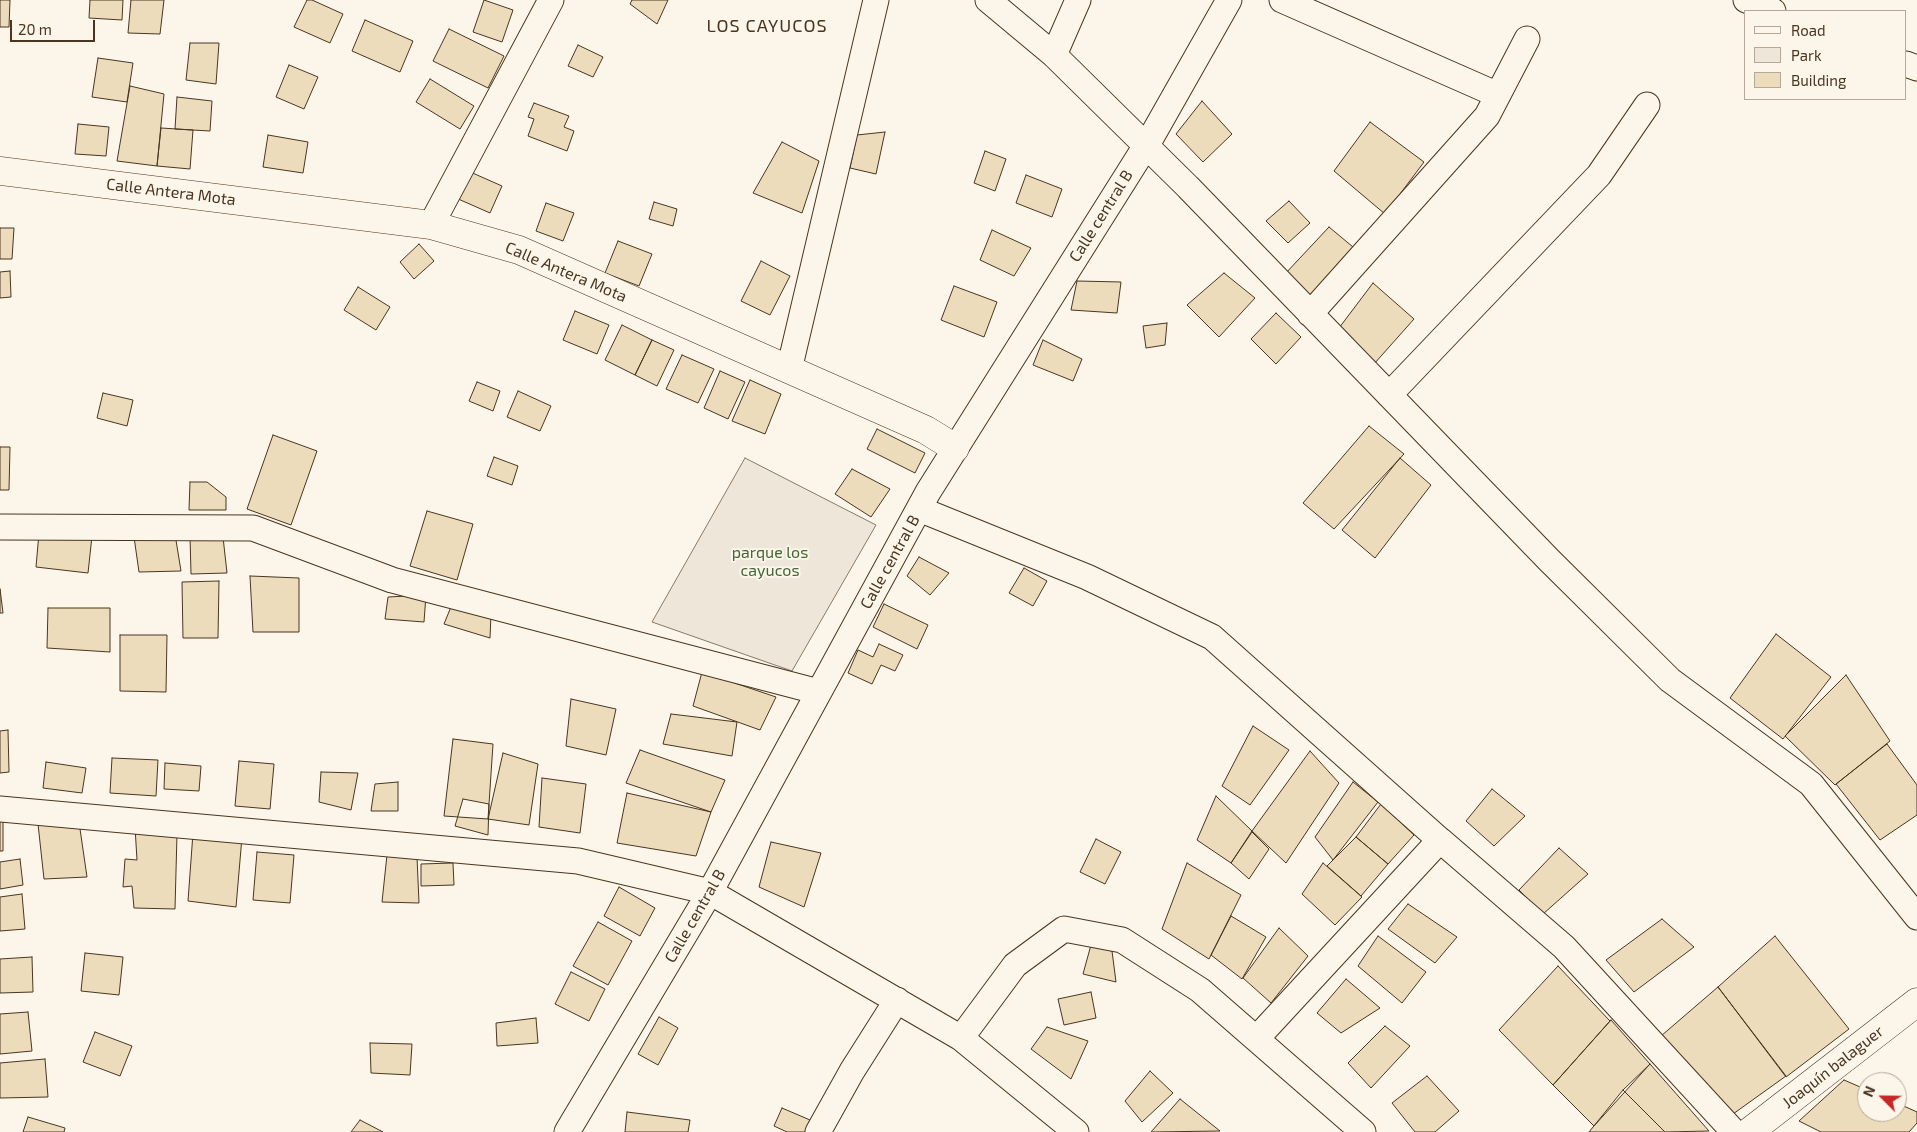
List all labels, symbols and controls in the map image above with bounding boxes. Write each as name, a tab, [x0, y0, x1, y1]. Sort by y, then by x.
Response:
scale bar	[12, 10, 98, 42]
legend	[1744, 10, 1907, 100]
district label: LOS CAYUCOS	[705, 15, 829, 37]
text: 20 m	[18, 20, 52, 38]
text: Road	[1791, 21, 1826, 39]
text: Park	[1791, 46, 1822, 64]
text: Building	[1791, 71, 1846, 89]
street label: Calle central B	[1065, 167, 1137, 265]
street label: Calle Antera Mota	[105, 175, 237, 209]
street label: Calle Antera Mota	[502, 238, 630, 306]
street label: Calle central B	[856, 512, 924, 612]
park label: parque los cayucos	[732, 543, 808, 581]
street label: Calle central B	[661, 866, 729, 966]
street label: Joaquín balaguer	[1779, 1022, 1887, 1112]
north arrow	[1857, 1072, 1907, 1122]
text: N	[1859, 1083, 1878, 1099]

